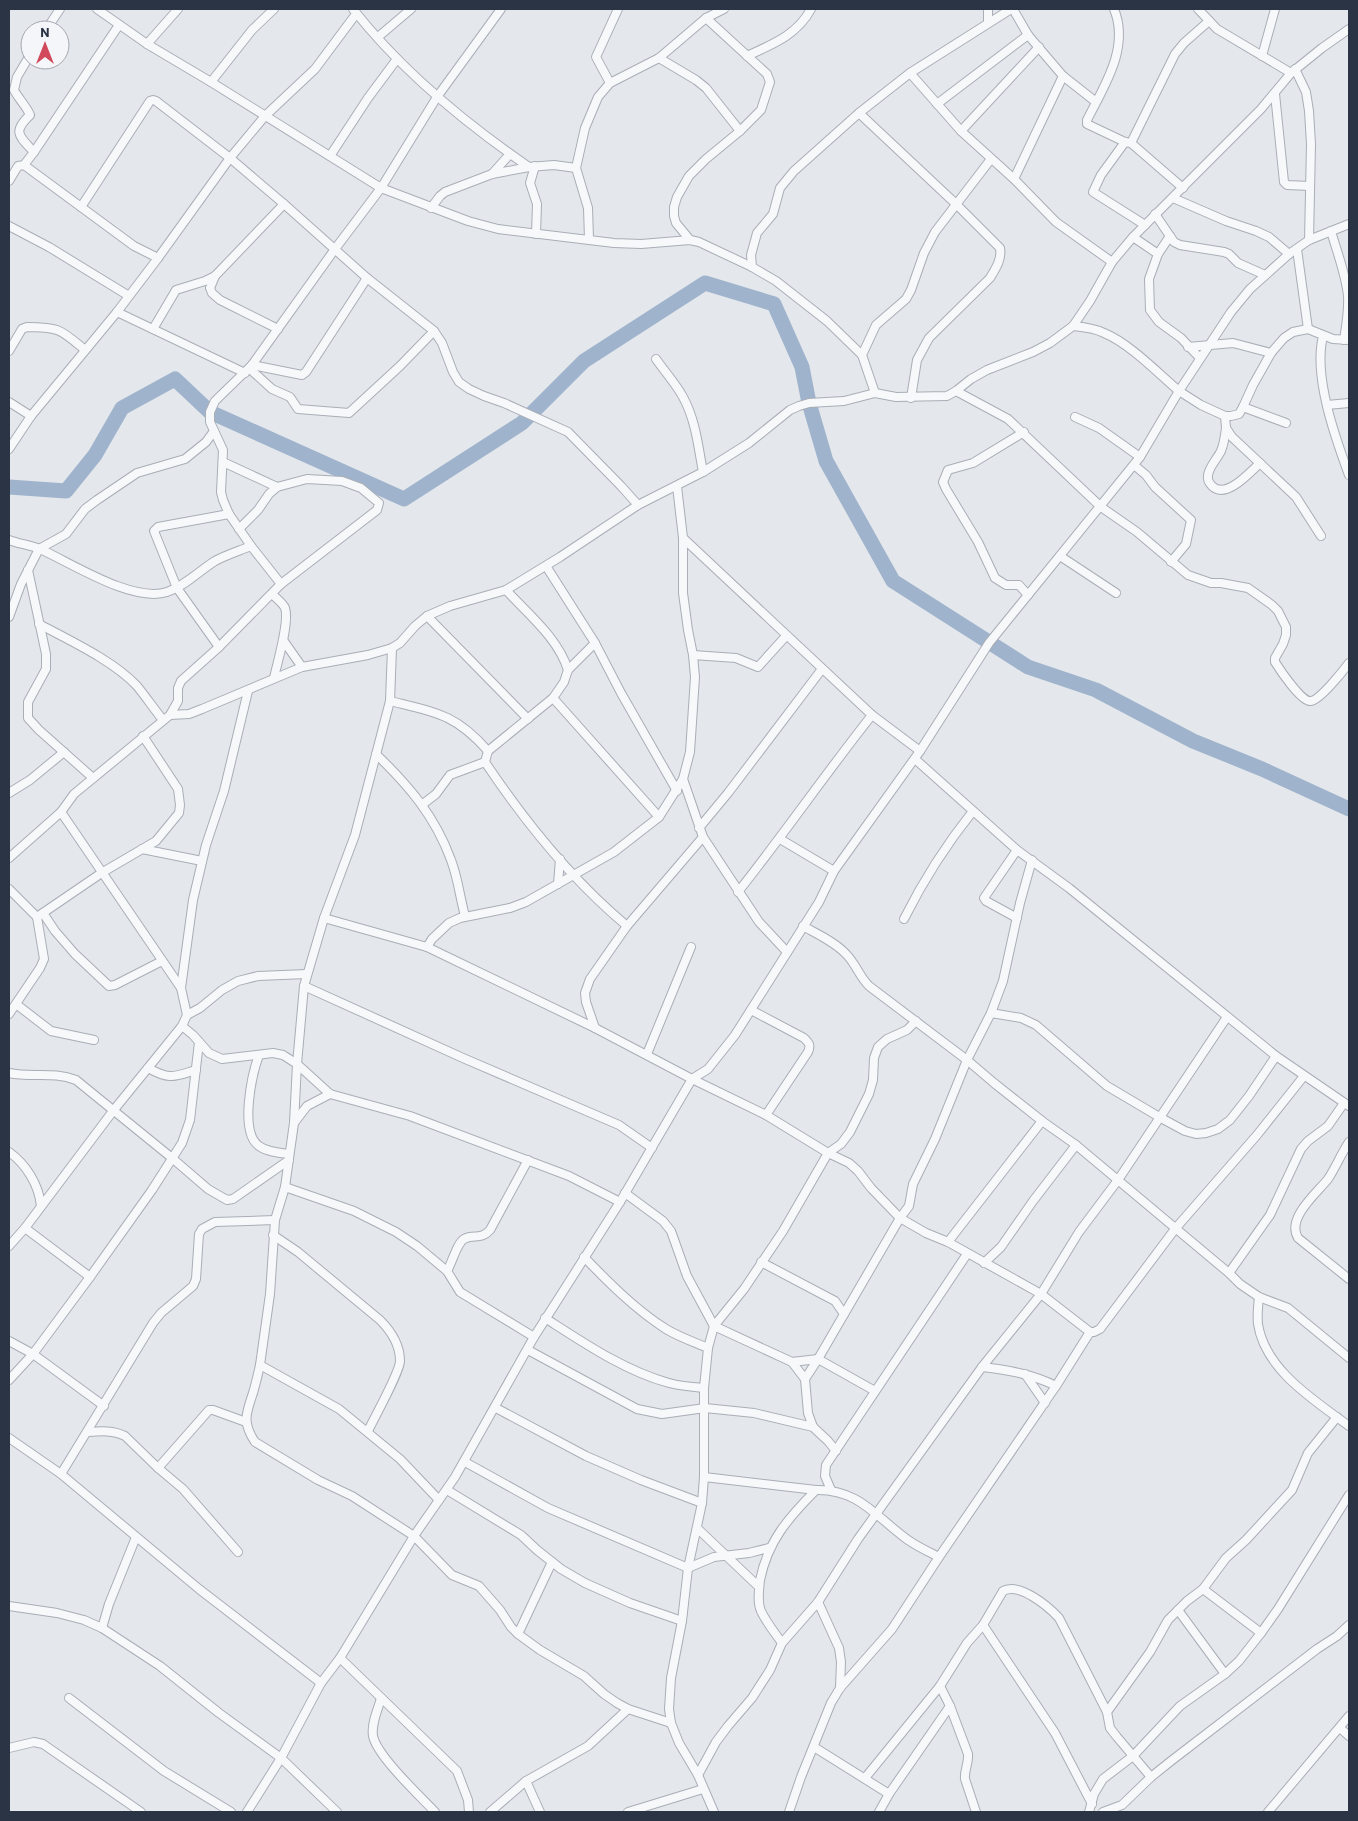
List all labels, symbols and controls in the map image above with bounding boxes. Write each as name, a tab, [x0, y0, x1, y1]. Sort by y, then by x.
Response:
north arrow	[20, 20, 70, 70]
text: N	[40, 23, 50, 40]

